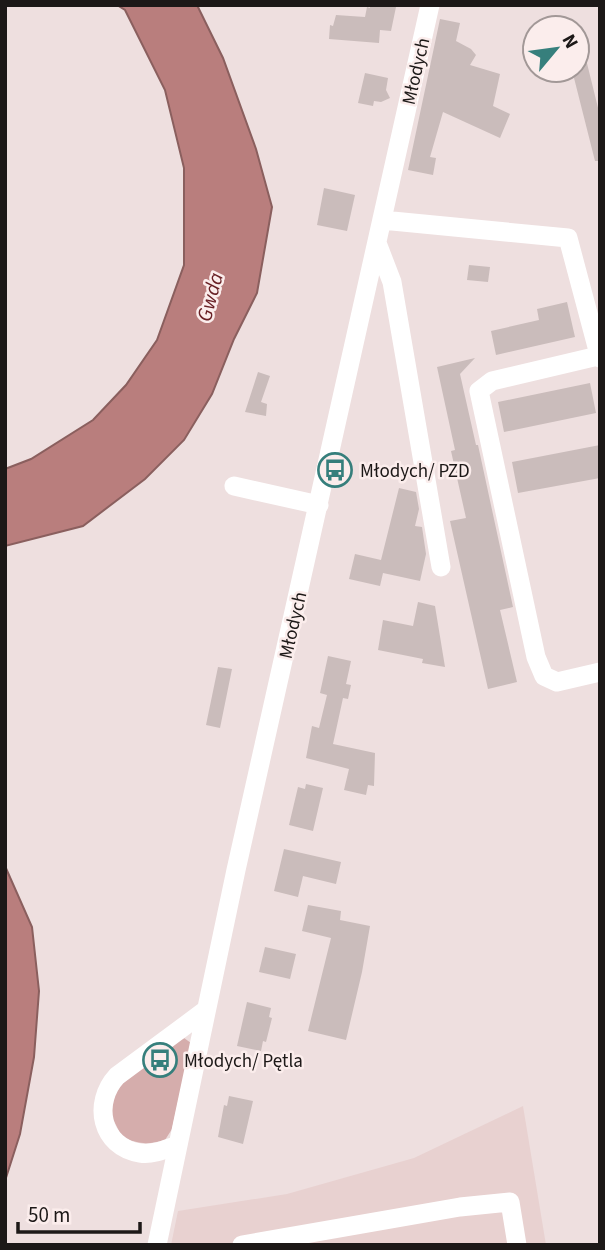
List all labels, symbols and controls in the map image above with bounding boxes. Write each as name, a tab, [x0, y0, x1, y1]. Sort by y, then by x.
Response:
north arrow	[521, 14, 591, 84]
text: N	[555, 29, 584, 54]
street label: Młodych	[396, 35, 437, 108]
water label: Gwda	[189, 269, 231, 325]
bus stop icon: Młodych/ PZD	[316, 451, 354, 489]
place label: Młodych/ PZD	[360, 458, 470, 485]
street label: Młodych	[273, 589, 314, 662]
bus stop icon: Młodych/ Pętla	[141, 1041, 179, 1079]
place label: Młodych/ Pętla	[184, 1048, 303, 1075]
scale bar	[18, 1190, 140, 1234]
text: 50 m	[28, 1200, 70, 1230]

